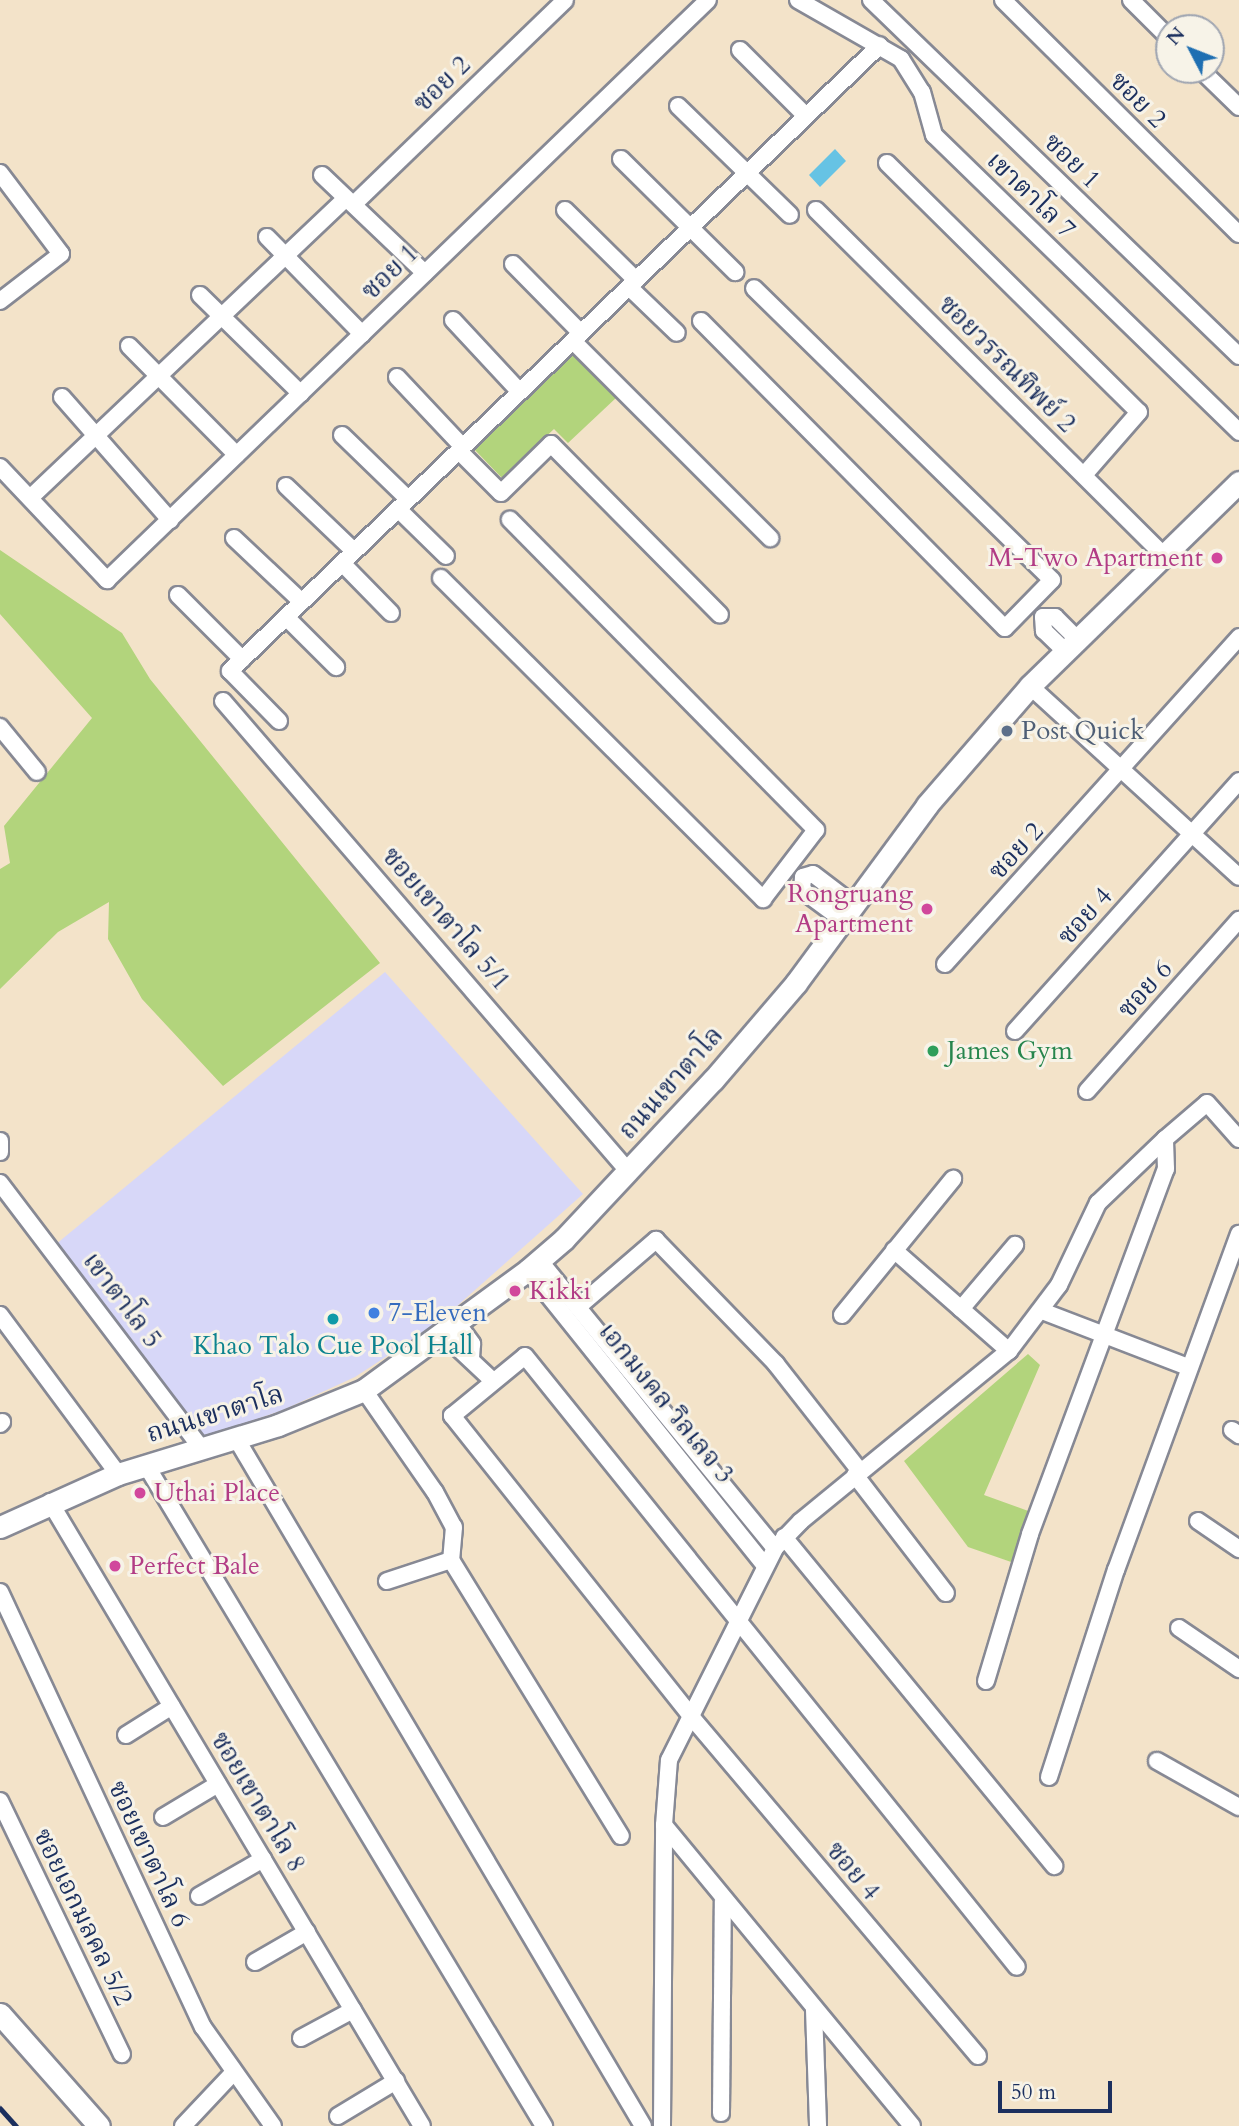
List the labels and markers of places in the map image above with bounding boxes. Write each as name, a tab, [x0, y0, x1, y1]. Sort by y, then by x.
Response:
place label: M-Two Apartment	[988, 542, 1203, 574]
marker: M-Two Apartment	[1209, 550, 1225, 566]
place label: Post Quick	[1021, 715, 1144, 747]
marker: Post Quick	[999, 723, 1015, 739]
place label: Rongruang Apartment	[787, 878, 913, 940]
marker: Rongruang Apartment	[919, 901, 935, 917]
place label: James Gym	[947, 1035, 1073, 1067]
marker: James Gym	[925, 1043, 941, 1059]
place label: Kikki	[529, 1275, 591, 1307]
marker: Kikki	[507, 1283, 523, 1299]
place label: 7-Eleven	[388, 1297, 487, 1329]
marker: 7-Eleven	[366, 1305, 382, 1321]
marker: Khao Talo Cue Pool Hall	[325, 1311, 341, 1327]
place label: Khao Talo Cue Pool Hall	[193, 1330, 473, 1362]
place label: Uthai Place	[154, 1477, 280, 1509]
marker: Uthai Place	[132, 1485, 148, 1501]
place label: Perfect Bale	[129, 1550, 260, 1582]
marker: Perfect Bale	[107, 1558, 123, 1574]

